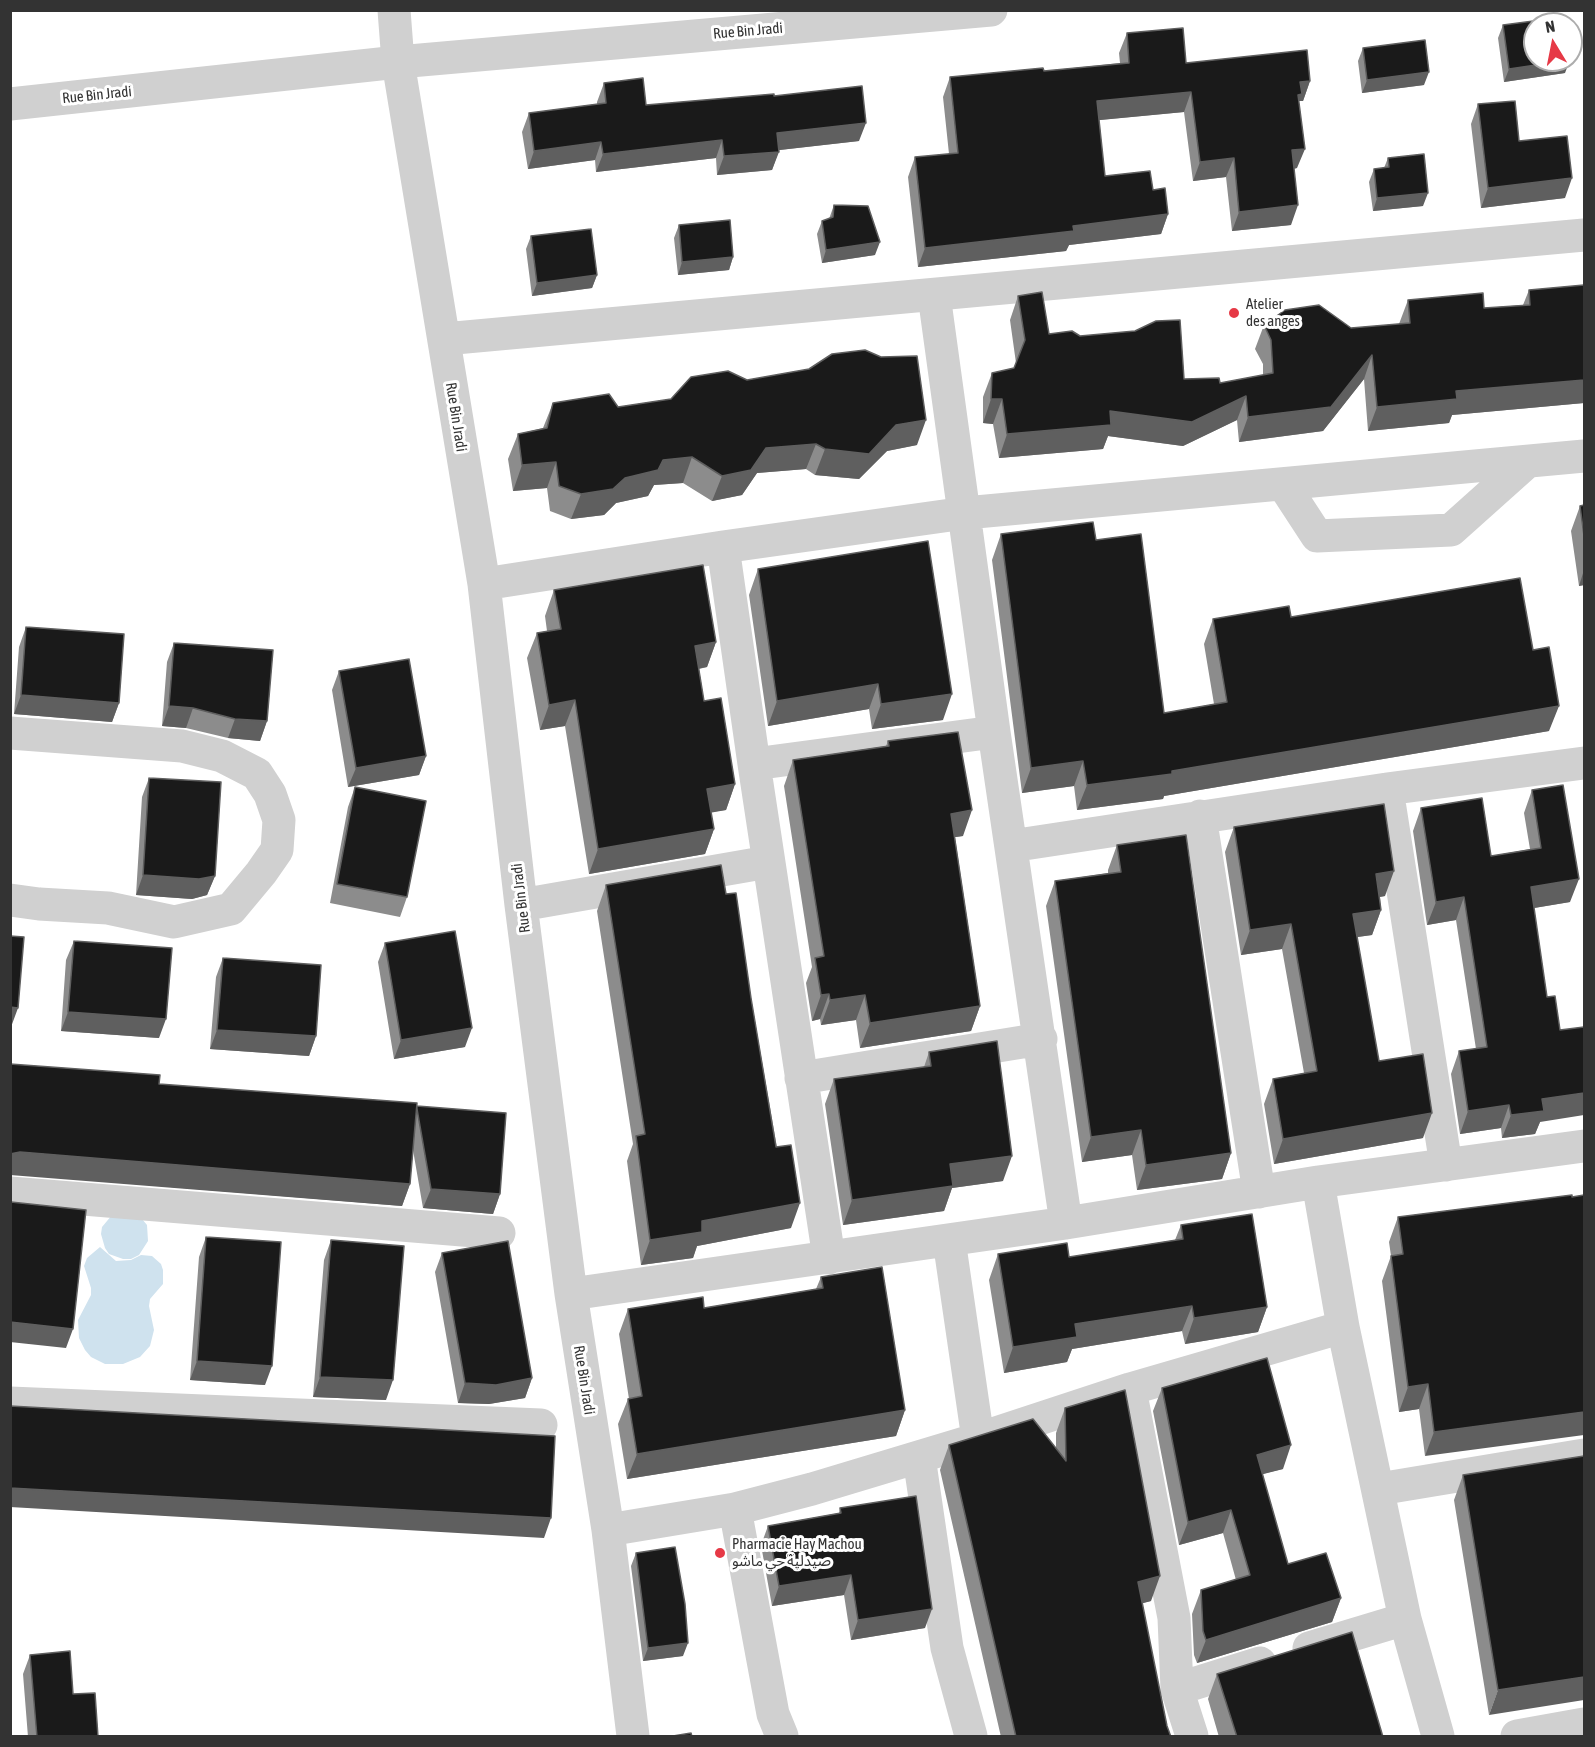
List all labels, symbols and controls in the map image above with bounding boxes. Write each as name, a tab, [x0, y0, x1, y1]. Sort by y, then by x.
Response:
north arrow	[1523, 12, 1583, 72]
text: N	[1544, 17, 1556, 36]
street label: Rue Bin Jradi	[712, 19, 784, 43]
street label: Rue Bin Jradi	[61, 82, 133, 108]
place label: Atelier des anges	[1246, 295, 1300, 330]
marker: Atelier des anges	[1227, 306, 1241, 320]
street label: Rue Bin Jradi	[442, 381, 470, 453]
street label: Rue Bin Jradi	[508, 862, 534, 934]
street label: Rue Bin Jradi	[570, 1344, 598, 1416]
place label: Pharmacie Hay Machou صيدلية حي ماشو	[732, 1535, 862, 1570]
marker: Pharmacie Hay Machou صيدلية حي ماشو	[713, 1546, 727, 1560]

